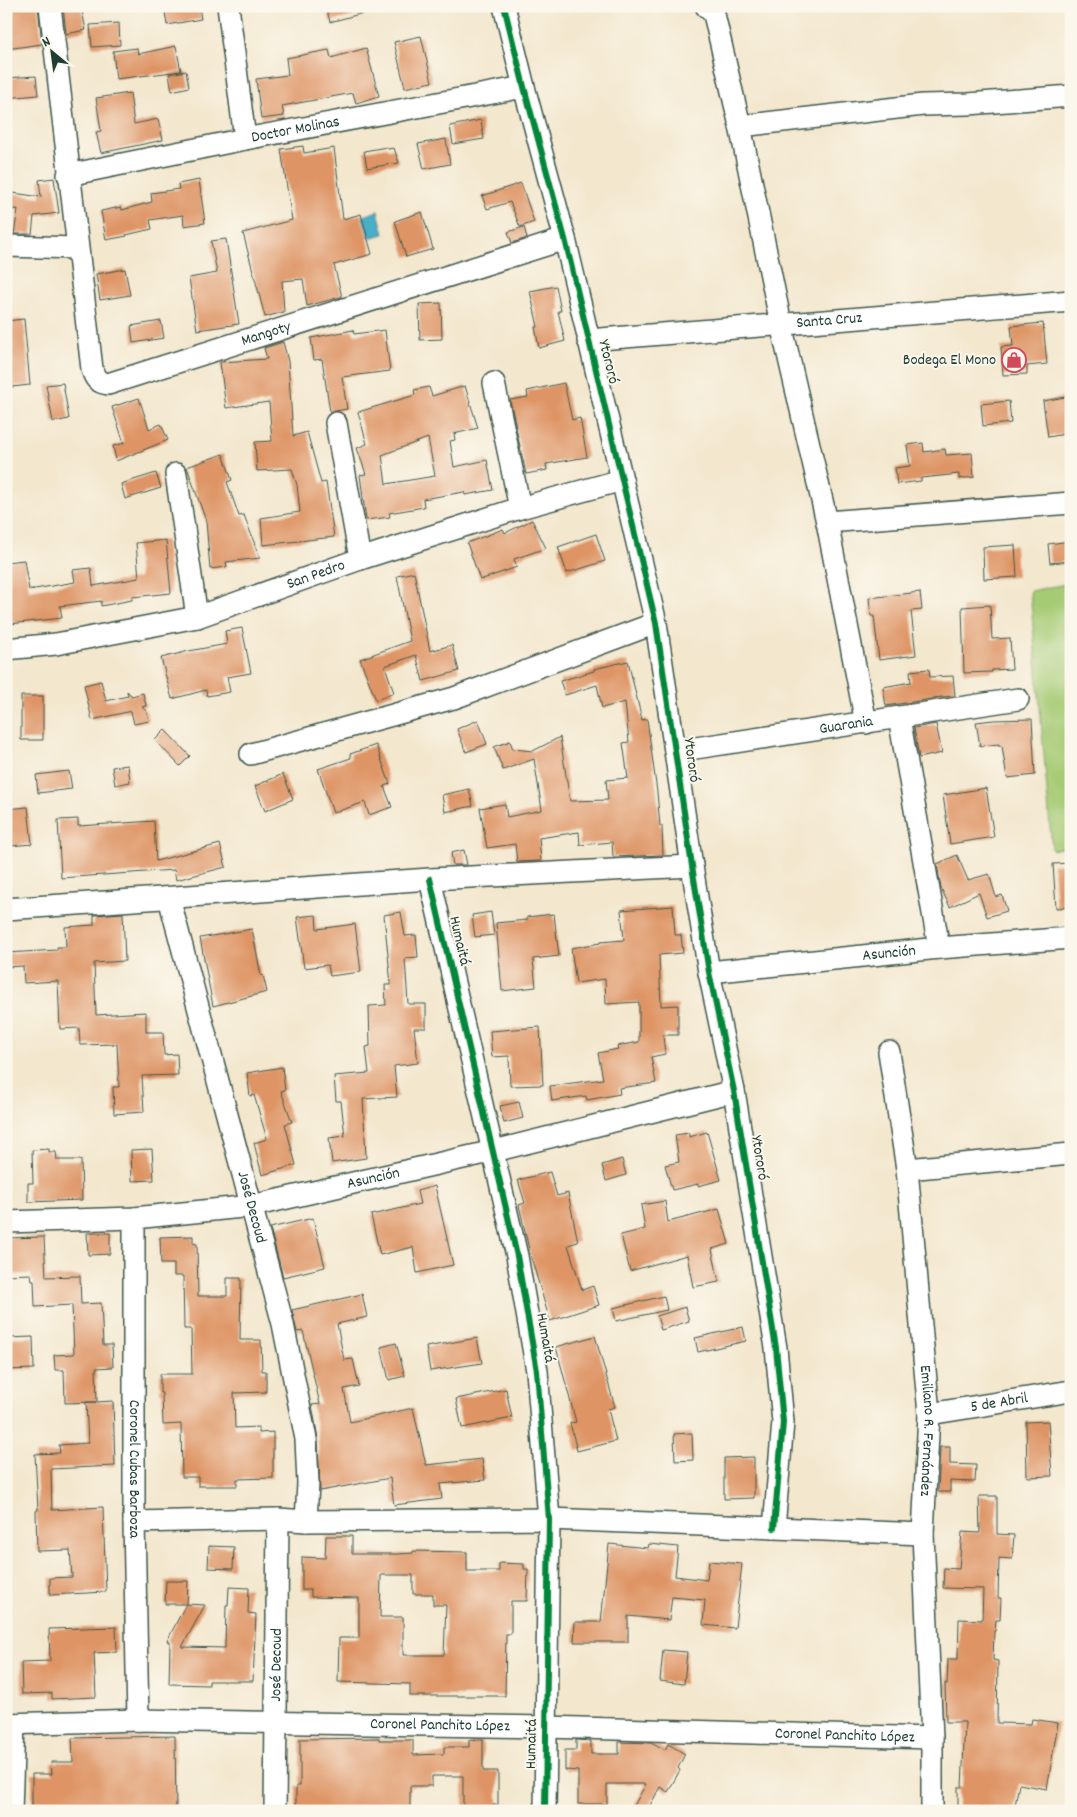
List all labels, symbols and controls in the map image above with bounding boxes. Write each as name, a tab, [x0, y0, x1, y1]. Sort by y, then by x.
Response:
north arrow	[28, 28, 78, 78]
text: N	[39, 32, 55, 53]
street label: Doctor Molinas	[249, 110, 342, 149]
street label: Santa Cruz	[795, 306, 863, 335]
street label: Mangoty	[238, 315, 294, 352]
street label: Ytororó	[591, 337, 625, 387]
shop icon: Bodega El Mono	[1001, 347, 1027, 373]
place label: Bodega El Mono	[903, 349, 996, 372]
street label: San Pedro	[284, 554, 348, 596]
street label: Guarania	[818, 710, 875, 741]
street label: Ytororó	[676, 736, 706, 784]
street label: Humaitá	[442, 914, 476, 968]
street label: Asunción	[861, 939, 917, 967]
street label: Ytororó	[744, 1134, 774, 1182]
street label: Asunción	[344, 1161, 402, 1196]
street label: José Decoud	[231, 1169, 272, 1246]
street label: Humaitá	[529, 1311, 561, 1365]
street label: Emiliano R. Fernández	[913, 1364, 941, 1497]
street label: 5 de Abril	[969, 1387, 1030, 1419]
street label: Coronel Cubas Barboza	[123, 1400, 146, 1539]
street label: José Decoud	[265, 1628, 288, 1702]
street label: Coronel Panchito López	[370, 1712, 510, 1738]
street label: Humaitá	[520, 1719, 544, 1769]
street label: Coronel Panchito López	[775, 1722, 915, 1749]

